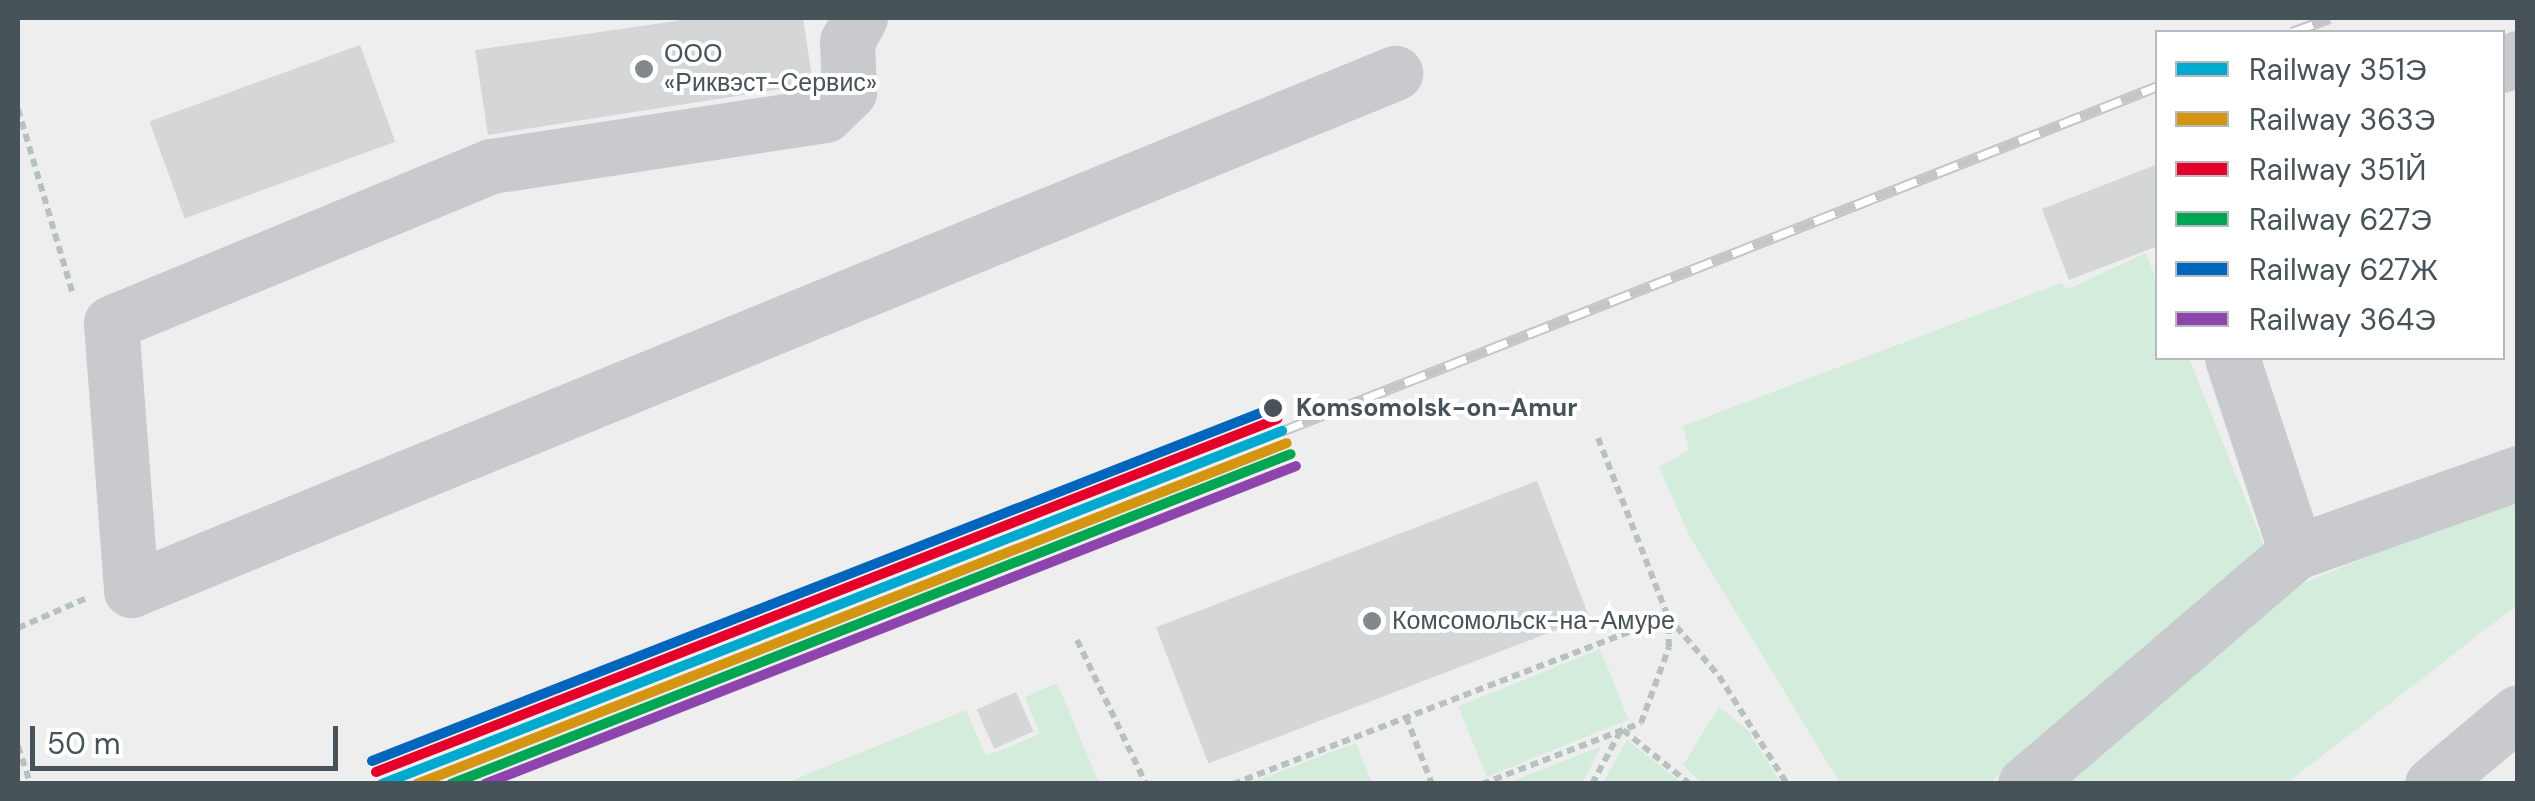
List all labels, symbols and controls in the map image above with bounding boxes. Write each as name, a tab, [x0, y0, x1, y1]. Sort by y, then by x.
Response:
legend	[2155, 30, 2505, 360]
place label: ООО «Риквэст-Cервис»	[664, 40, 877, 99]
text: Railway 351Э	[2249, 50, 2426, 89]
marker: ООО «Риквэст-Cервис»	[633, 58, 655, 80]
text: Railway 363Э	[2249, 100, 2435, 139]
text: Railway 351Й	[2249, 150, 2426, 189]
text: Railway 627Э	[2249, 200, 2432, 239]
text: Railway 627Ж	[2249, 250, 2438, 289]
text: Railway 364Э	[2249, 300, 2436, 339]
place label: Komsomolsk-on-Amur	[1296, 393, 1577, 423]
marker: Komsomolsk-on-Amur	[1260, 395, 1286, 421]
place label: Комсомольск-на-Амуре	[1392, 606, 1675, 636]
marker: Комсомольск-на-Амуре	[1361, 610, 1383, 632]
scale bar	[35, 706, 342, 768]
text: 50 m	[47, 724, 121, 763]

